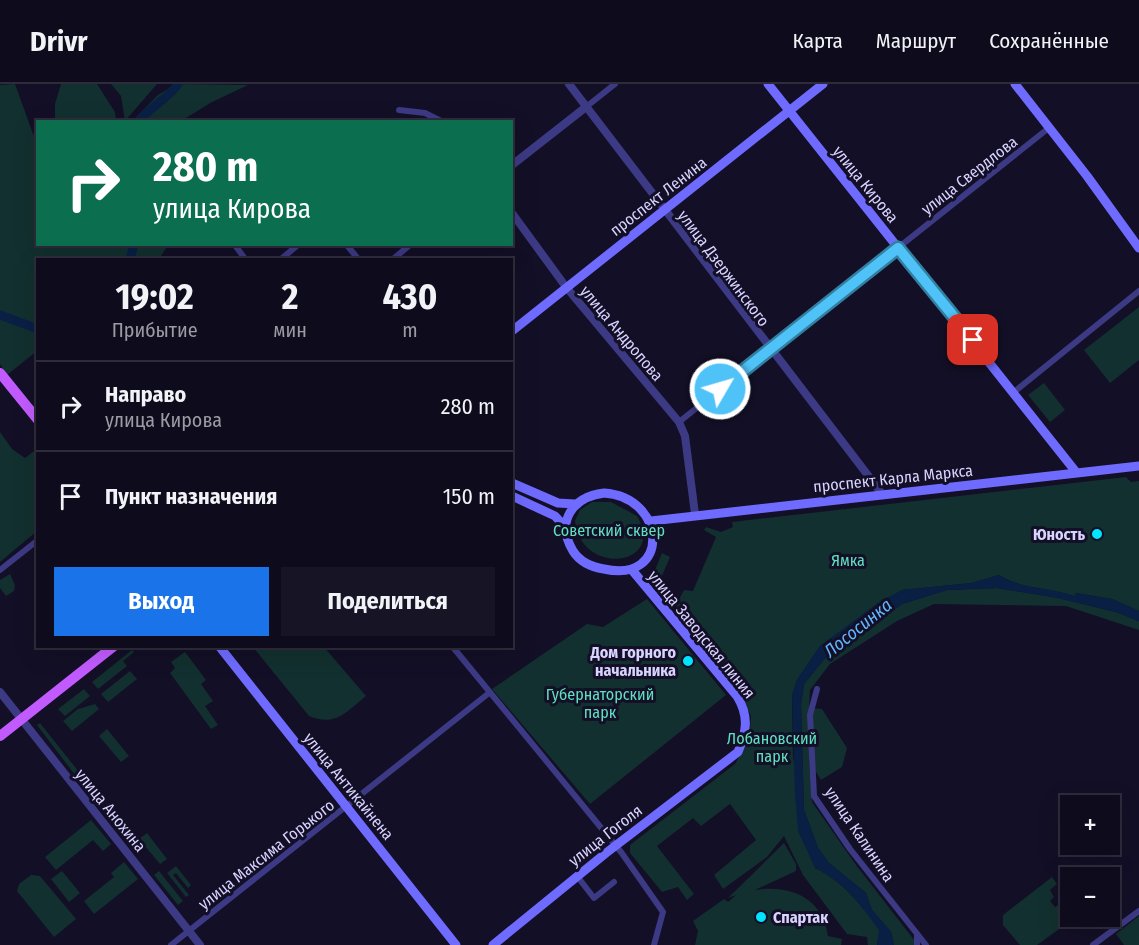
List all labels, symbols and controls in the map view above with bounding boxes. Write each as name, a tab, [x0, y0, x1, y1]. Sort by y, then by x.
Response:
text: Drivr	[30, 25, 88, 58]
text: Карта	[793, 28, 843, 54]
text: Маршрут	[876, 28, 956, 54]
text: Сохранённые	[989, 28, 1109, 54]
street label: улица Свердлова	[918, 132, 1021, 219]
text: 280 m	[153, 142, 258, 192]
street label: улица Кирова	[829, 142, 903, 227]
icon: right	[54, 144, 132, 222]
street label: проспект Ленина	[606, 153, 710, 240]
text: улица Кирова	[153, 193, 311, 225]
street label: улица Дзержинского	[674, 207, 773, 330]
text: 19:02	[116, 275, 194, 319]
text: 2	[282, 275, 298, 319]
text: 430	[383, 275, 437, 319]
street label: улица Андропова	[576, 282, 667, 385]
pin	[947, 314, 998, 365]
text: Прибытие	[112, 318, 198, 342]
text: мин	[273, 318, 307, 342]
text: m	[402, 318, 418, 342]
icon: arrive	[956, 323, 989, 356]
position arrow	[688, 357, 752, 421]
text: Направо	[105, 381, 186, 408]
icon: right	[54, 390, 87, 423]
text: 280 m	[441, 393, 495, 420]
text: улица Кирова	[105, 408, 222, 432]
street label: проспект Карла Маркса	[812, 461, 974, 496]
icon: arrive	[54, 480, 87, 513]
text: Пункт назначения	[105, 483, 277, 510]
text: 150 m	[443, 483, 495, 510]
park label: Советский сквер	[553, 521, 665, 540]
place label: Юность	[1033, 525, 1085, 544]
marker: Юность	[1090, 527, 1104, 541]
park label: Ямка	[831, 551, 865, 570]
button: Выход	[54, 567, 269, 636]
button: Поделиться	[281, 567, 495, 636]
street label: улица Заводская линия	[644, 567, 759, 702]
water label: Лососинка	[819, 594, 896, 663]
place label: Дом горного начальника	[589, 643, 676, 680]
marker: Дом горного начальника	[681, 654, 695, 668]
park label: Губернаторский парк	[546, 685, 654, 722]
street label: улица Антикайнена	[300, 729, 398, 844]
park label: Лобановский парк	[727, 729, 817, 766]
street label: улица Анохина	[71, 765, 150, 856]
street label: улица Калинина	[821, 783, 898, 885]
street label: улица Максима Горького	[195, 795, 338, 913]
map controls	[1060, 795, 1120, 927]
button: +	[1060, 795, 1120, 855]
street label: улица Гоголя	[565, 801, 646, 870]
button: −	[1060, 867, 1120, 927]
place label: Спартак	[773, 908, 829, 927]
marker: Спартак	[754, 910, 768, 924]

